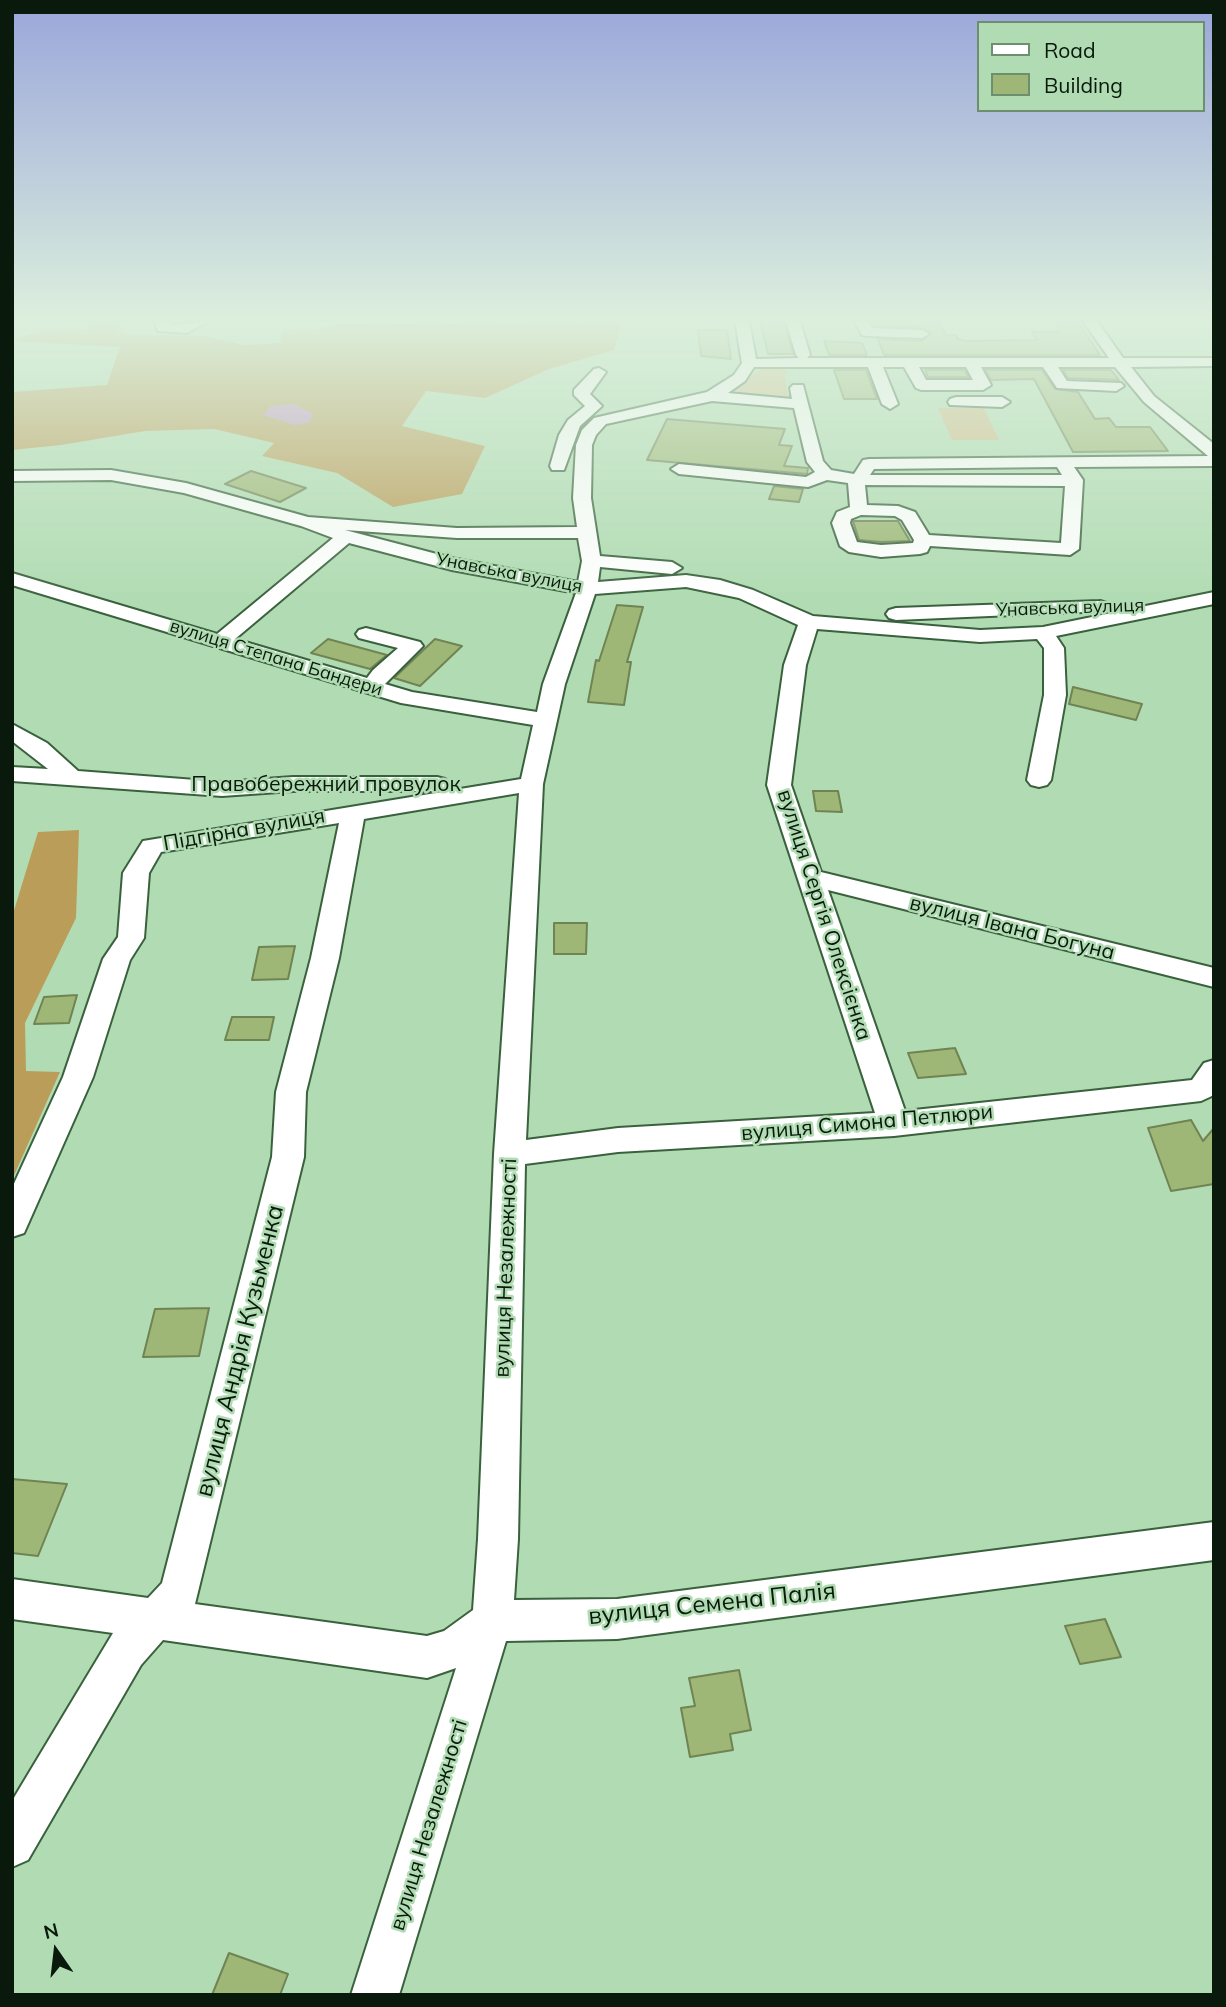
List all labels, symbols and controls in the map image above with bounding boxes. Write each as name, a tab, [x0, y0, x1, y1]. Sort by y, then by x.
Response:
legend	[978, 21, 1205, 112]
text: Road	[1044, 37, 1095, 63]
text: Building	[1044, 72, 1123, 98]
street label: Унавська вулиця	[434, 548, 584, 598]
street label: Унавська вулиця	[995, 595, 1145, 621]
street label: вулиця Степана Бандери	[167, 615, 385, 701]
street label: Правобережний провулок	[191, 772, 461, 798]
street label: вулиця Сергія Олексієнка	[772, 786, 876, 1044]
street label: Підгірна вулиця	[161, 803, 327, 857]
street label: вулиця Івана Богуна	[907, 890, 1117, 966]
street label: вулиця Симона Петлюри	[740, 1099, 994, 1147]
street label: вулиця Незалежності	[490, 1158, 522, 1378]
street label: вулиця Андрія Кузьменка	[190, 1202, 290, 1500]
street label: вулиця Семена Палія	[587, 1577, 837, 1631]
street label: вулиця Незалежності	[385, 1716, 473, 1934]
north arrow	[21, 1916, 91, 1986]
text: N	[41, 1917, 61, 1944]

